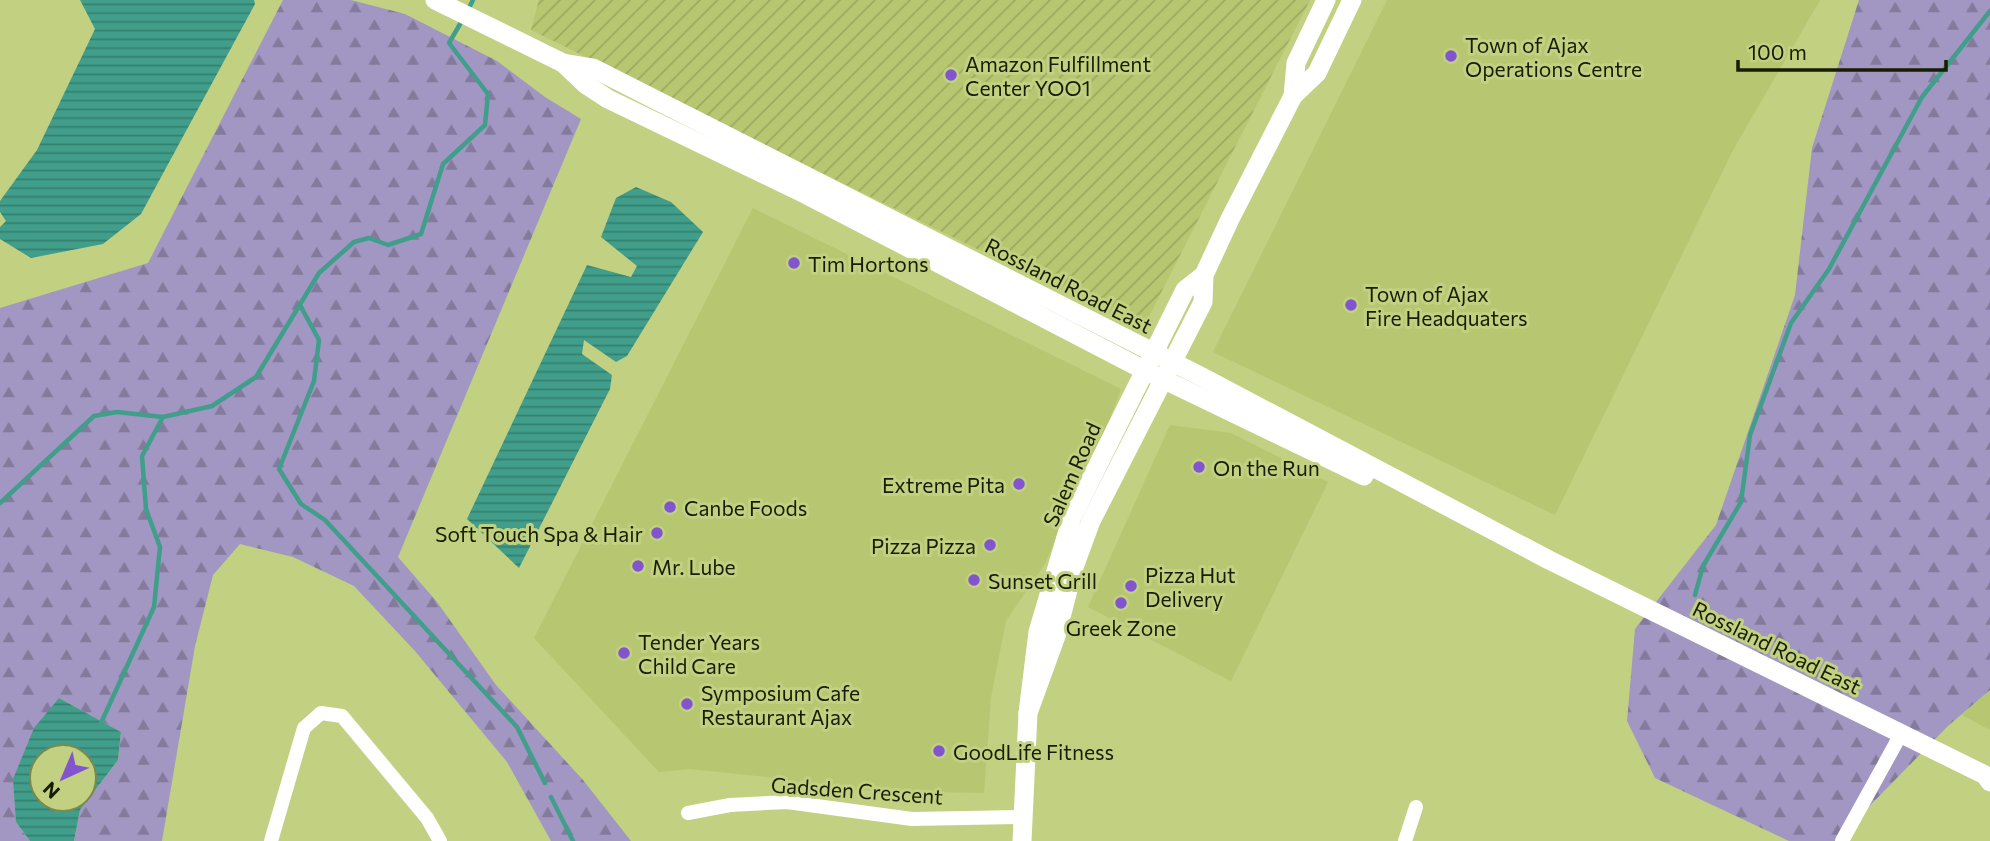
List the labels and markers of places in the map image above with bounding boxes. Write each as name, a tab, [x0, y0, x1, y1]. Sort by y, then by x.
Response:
place label: Town of Ajax Operations Centre	[1465, 32, 1642, 81]
marker: Town of Ajax Operations Centre	[1443, 48, 1459, 64]
place label: Amazon Fulfillment Center YOO1	[965, 51, 1151, 100]
marker: Amazon Fulfillment Center YOO1	[943, 67, 959, 83]
place label: Tim Hortons	[808, 251, 928, 276]
marker: Tim Hortons	[786, 255, 802, 271]
place label: Town of Ajax Fire Headquaters	[1365, 281, 1528, 330]
marker: Town of Ajax Fire Headquaters	[1343, 297, 1359, 313]
place label: On the Run	[1213, 455, 1320, 480]
marker: On the Run	[1191, 459, 1207, 475]
place label: Extreme Pita	[882, 472, 1005, 497]
marker: Extreme Pita	[1011, 476, 1027, 492]
place label: Canbe Foods	[684, 495, 807, 520]
marker: Canbe Foods	[662, 499, 678, 515]
place label: Soft Touch Spa & Hair	[435, 521, 643, 546]
marker: Soft Touch Spa & Hair	[649, 525, 665, 541]
place label: Pizza Pizza	[871, 533, 976, 558]
marker: Pizza Pizza	[982, 537, 998, 553]
place label: Mr. Lube	[652, 554, 736, 579]
marker: Mr. Lube	[630, 558, 646, 574]
place label: Pizza Hut Delivery	[1145, 562, 1236, 611]
place label: Sunset Grill	[988, 568, 1097, 593]
marker: Sunset Grill	[966, 572, 982, 588]
marker: Pizza Hut Delivery	[1123, 578, 1139, 594]
marker: Greek Zone	[1113, 595, 1129, 611]
place label: Greek Zone	[1066, 615, 1176, 640]
place label: Tender Years Child Care	[638, 629, 760, 678]
marker: Tender Years Child Care	[616, 645, 632, 661]
place label: Symposium Cafe Restaurant Ajax	[701, 680, 860, 729]
marker: Symposium Cafe Restaurant Ajax	[679, 696, 695, 712]
place label: GoodLife Fitness	[953, 739, 1114, 764]
marker: GoodLife Fitness	[931, 743, 947, 759]

